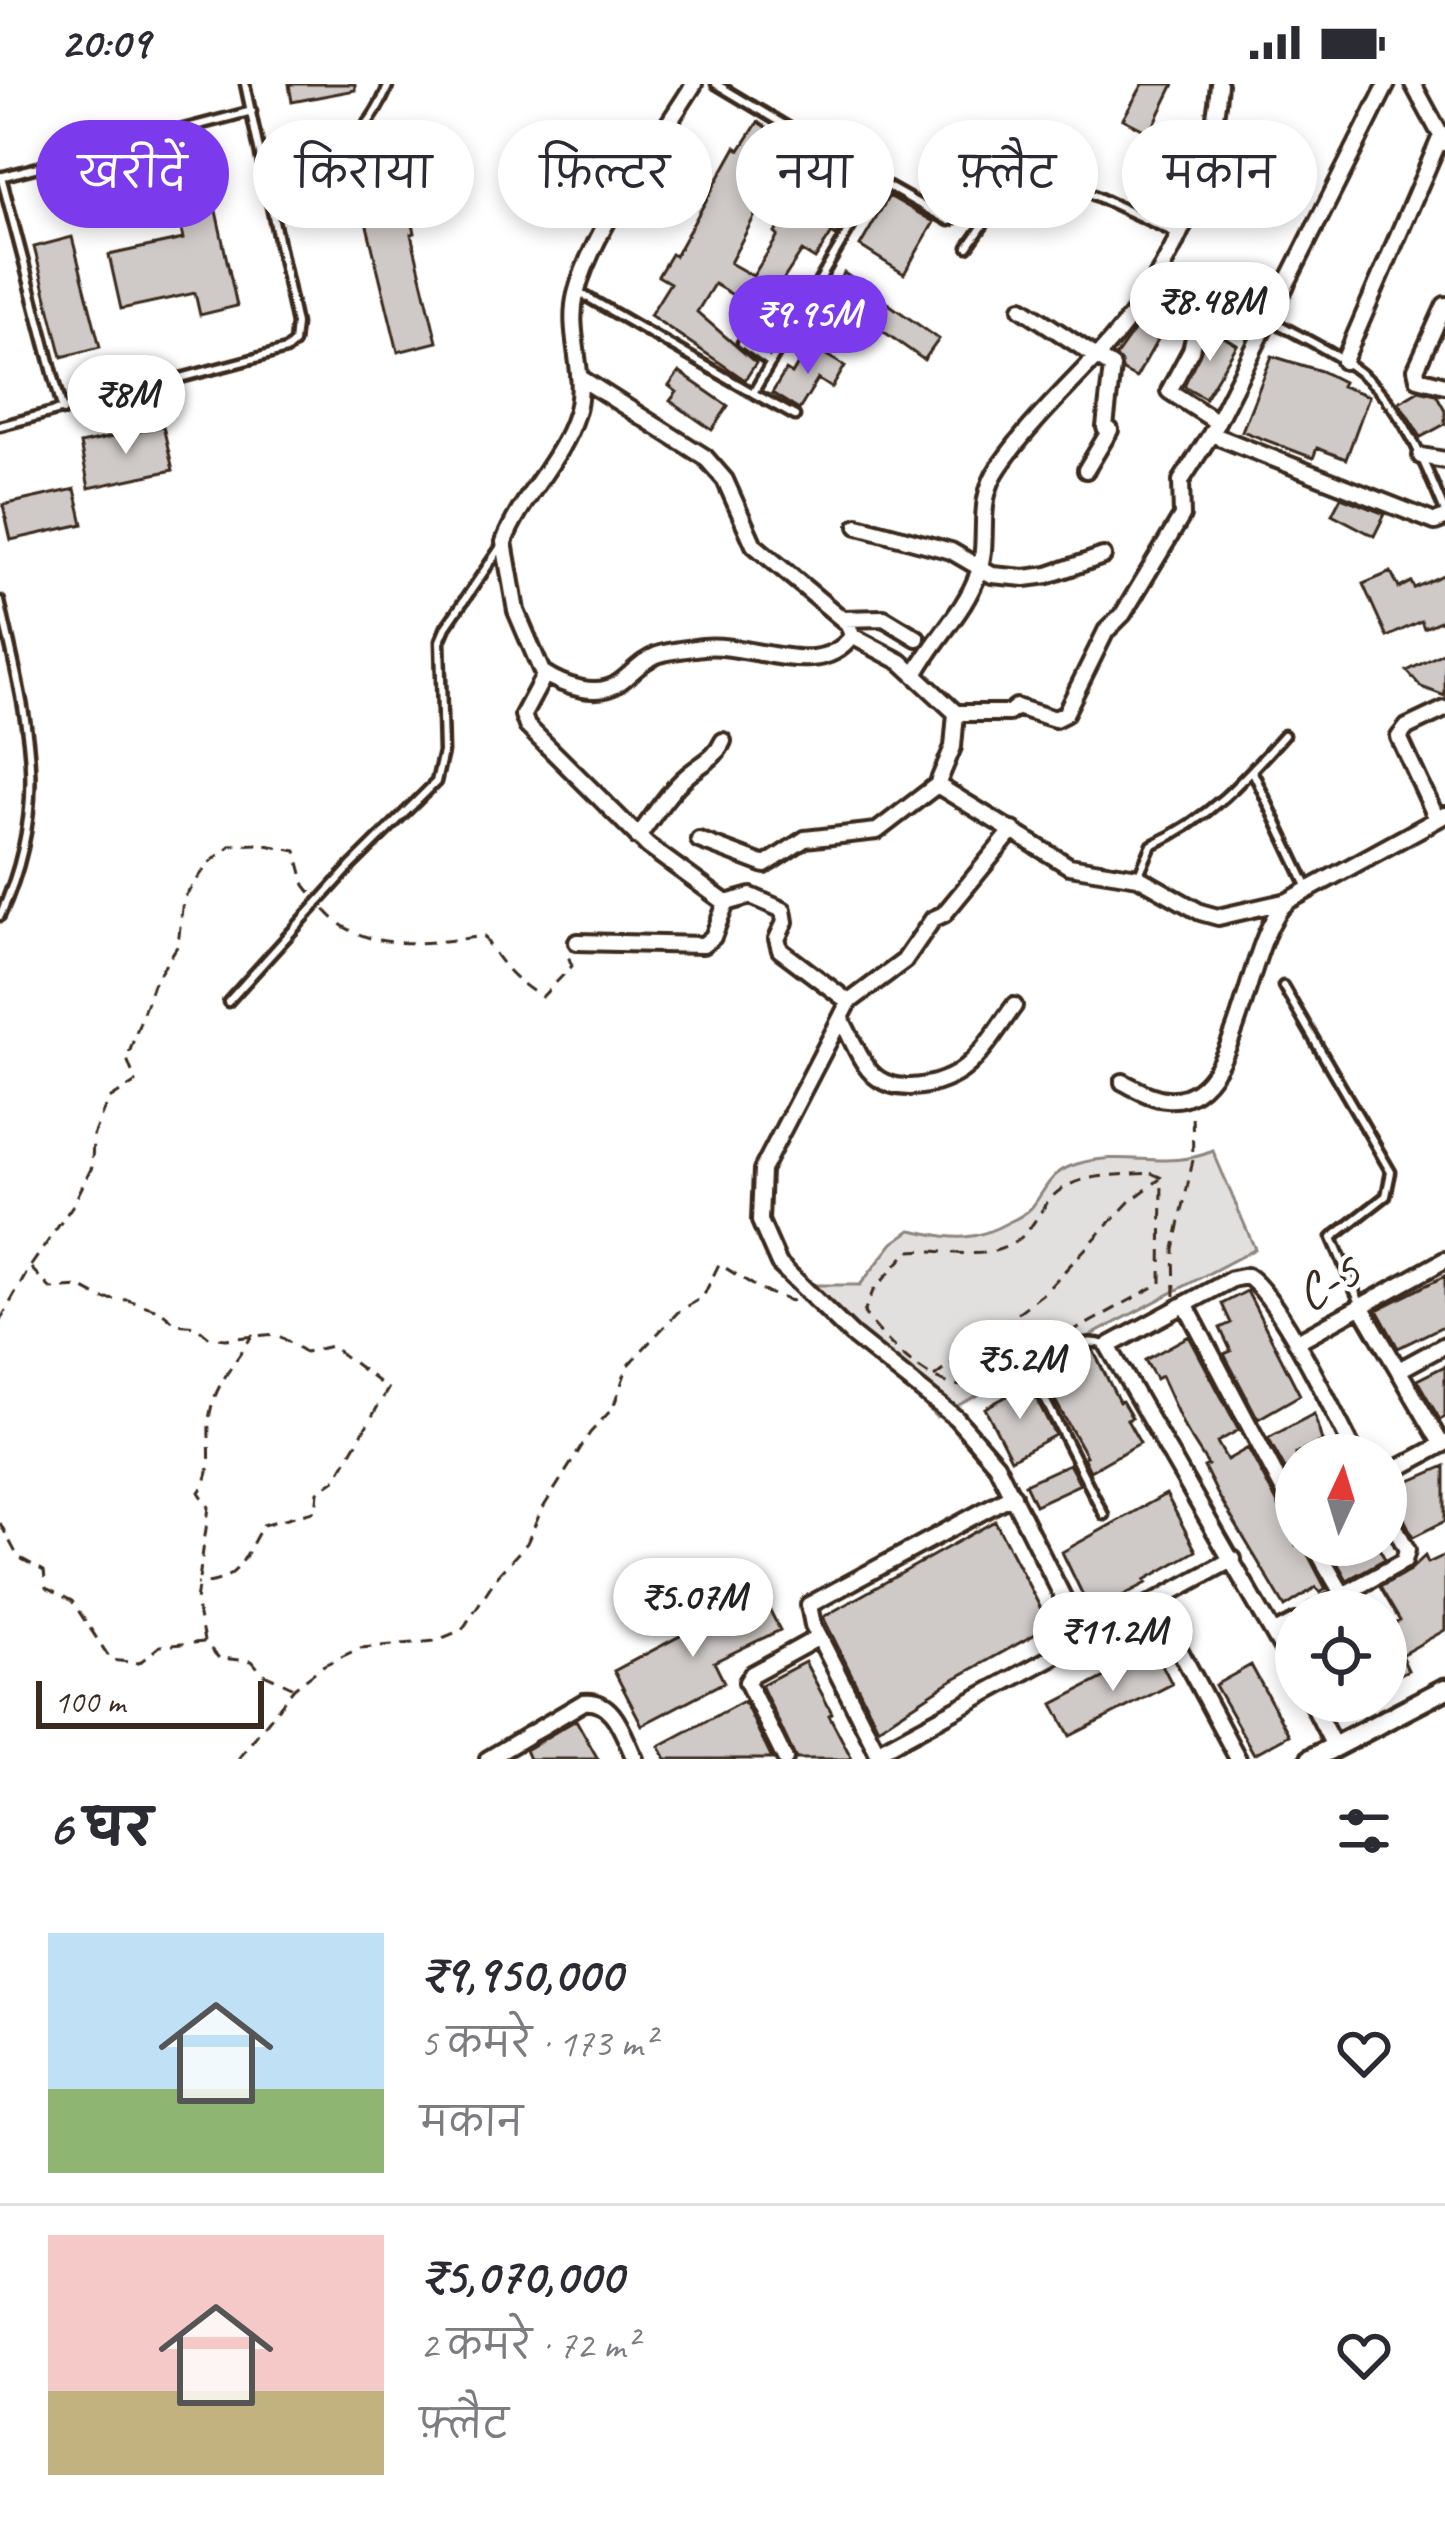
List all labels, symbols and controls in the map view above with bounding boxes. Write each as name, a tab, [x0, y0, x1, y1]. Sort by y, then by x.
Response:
text: 20:09	[60, 14, 149, 71]
chip: खरीदें	[36, 120, 229, 228]
chip: किराया	[253, 120, 474, 228]
chip: फ़िल्टर	[498, 120, 712, 228]
chip: नया	[736, 120, 894, 228]
chip: फ़्लैट	[918, 120, 1098, 228]
chip: मकान	[1122, 120, 1317, 228]
pin: ₹8.48M	[1112, 262, 1308, 364]
pin: ₹9.95M	[710, 275, 906, 377]
text: ₹8.48M	[1157, 276, 1263, 325]
text: ₹9.95M	[756, 289, 860, 338]
pin: ₹8M	[68, 355, 184, 457]
text: ₹8M	[94, 369, 158, 418]
street label: C-5	[1284, 1237, 1373, 1325]
pin: ₹5.2M	[936, 1320, 1104, 1422]
text: ₹5.2M	[976, 1334, 1064, 1383]
north arrow	[1275, 1434, 1407, 1566]
map controls	[1275, 1434, 1407, 1722]
pin: ₹5.07M	[595, 1558, 791, 1660]
text: ₹5.07M	[640, 1572, 746, 1621]
button: locate	[1275, 1590, 1407, 1722]
pin: ₹11.2M	[1015, 1592, 1211, 1694]
text: ₹11.2M	[1060, 1606, 1166, 1655]
scale bar	[36, 1675, 264, 1728]
text: 100 m	[54, 1681, 125, 1723]
text: 6 घर	[48, 1796, 152, 1860]
icon: filters	[1331, 1798, 1397, 1864]
text: ₹9,950,000	[420, 1942, 622, 2006]
icon: home	[144, 1981, 288, 2125]
text: 5 कमरे · 173 m²	[420, 2019, 655, 2068]
icon: heart	[1331, 2020, 1397, 2086]
text: मकान	[420, 2098, 523, 2147]
text: ₹5,070,000	[420, 2244, 623, 2308]
icon: home	[144, 2283, 288, 2427]
text: 2 कमरे · 72 m²	[420, 2321, 637, 2370]
icon: heart	[1331, 2322, 1397, 2388]
text: फ़्लैट	[420, 2400, 509, 2449]

